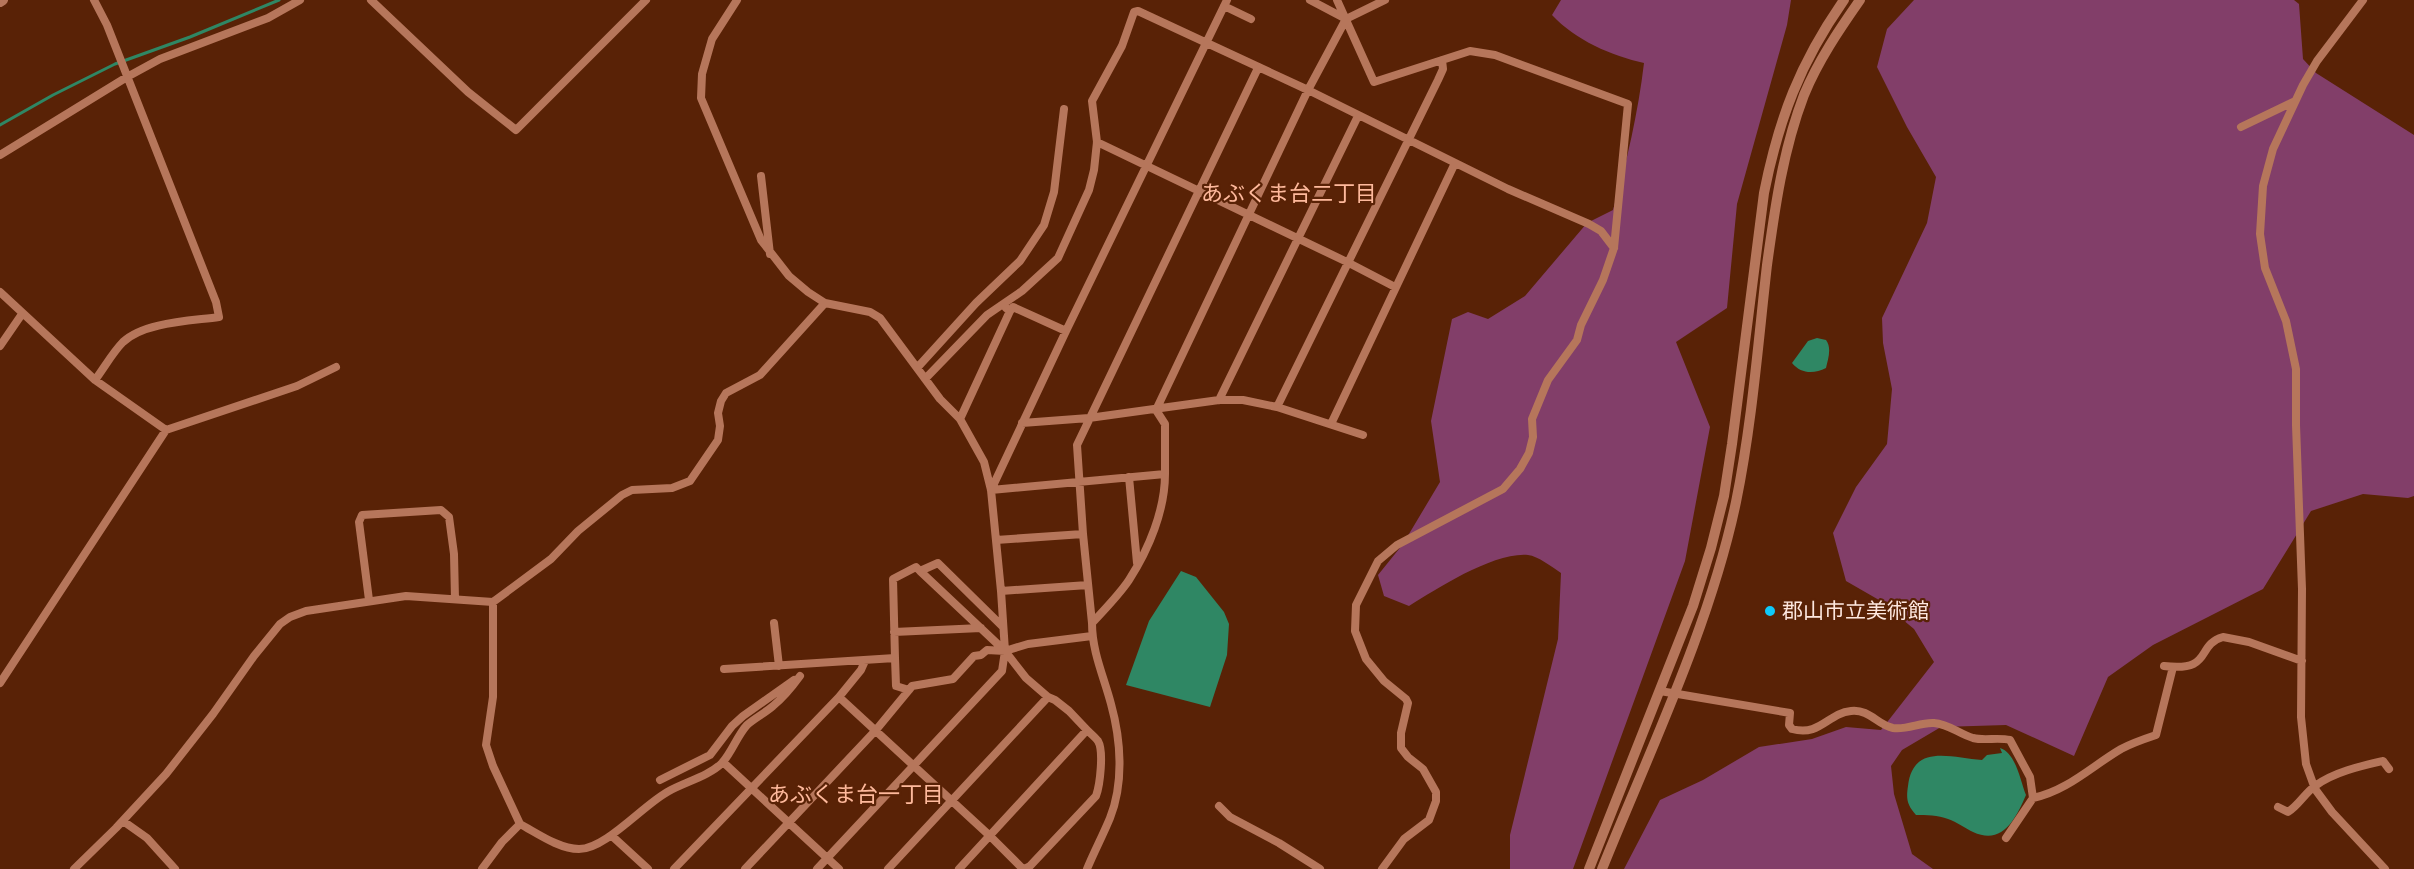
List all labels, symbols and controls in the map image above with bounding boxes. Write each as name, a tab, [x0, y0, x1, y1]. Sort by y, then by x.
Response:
district label: あぶくま台二丁目	[1201, 179, 1377, 207]
place label: 郡山市立美術館	[1782, 597, 1929, 624]
marker: 郡山市立美術館	[1763, 604, 1777, 618]
district label: あぶくま台一丁目	[768, 780, 944, 808]

